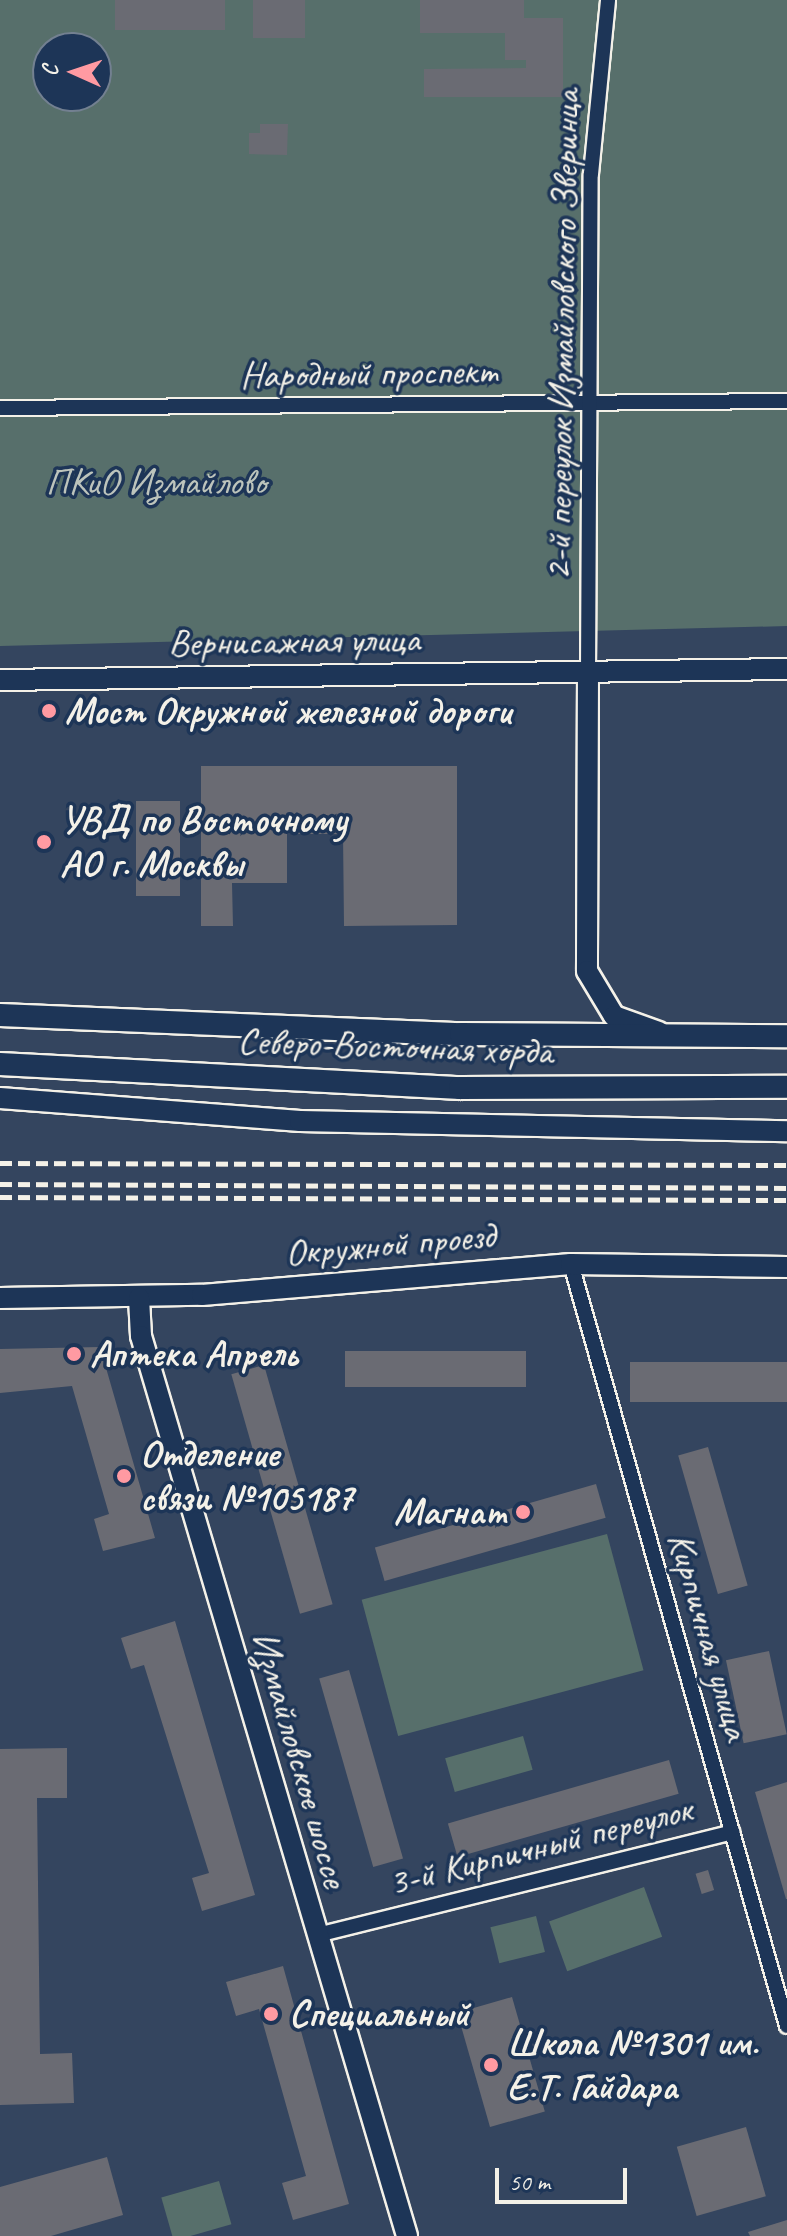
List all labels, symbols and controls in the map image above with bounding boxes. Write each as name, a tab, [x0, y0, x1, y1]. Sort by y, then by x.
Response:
north arrow	[32, 32, 112, 112]
text: С	[36, 65, 64, 77]
street label: 2-й переулок Измайловского Зверинца	[535, 88, 589, 582]
street label: Народный проспект	[240, 348, 498, 398]
park label: ПКиО Измайлово	[45, 459, 267, 505]
street label: Вернисажная улица	[166, 616, 422, 666]
place label: Мост Окружной железной дороги	[65, 688, 509, 734]
marker: Мост Окружной железной дороги	[40, 702, 58, 720]
place label: УВД по Восточному АО г. Москвы	[60, 797, 350, 886]
marker: УВД по Восточному АО г. Москвы	[35, 833, 53, 851]
street label: Северо-Восточная хорда	[238, 1018, 552, 1074]
street label: Окружной проезд	[283, 1212, 497, 1276]
place label: Аптека Апрель	[90, 1331, 296, 1377]
marker: Аптека Апрель	[65, 1345, 83, 1363]
place label: Отделение связи №105187	[140, 1431, 353, 1520]
marker: Отделение связи №105187	[115, 1467, 133, 1485]
place label: Магнат	[394, 1489, 507, 1535]
marker: Магнат	[514, 1503, 532, 1521]
street label: Кирпичная улица	[657, 1525, 761, 1747]
street label: Измайловское шоссе	[241, 1625, 359, 1893]
street label: 3-й Кирпичный переулок	[384, 1786, 696, 1906]
place label: Специальный	[289, 1991, 469, 2037]
marker: Специальный	[260, 2003, 282, 2025]
place label: Школа №1301 им. Е.Т. Гайдара	[507, 2020, 758, 2110]
marker: Школа №1301 им. Е.Т. Гайдара	[482, 2056, 500, 2074]
scale bar	[499, 2152, 631, 2202]
text: 50 m	[509, 2167, 550, 2197]

